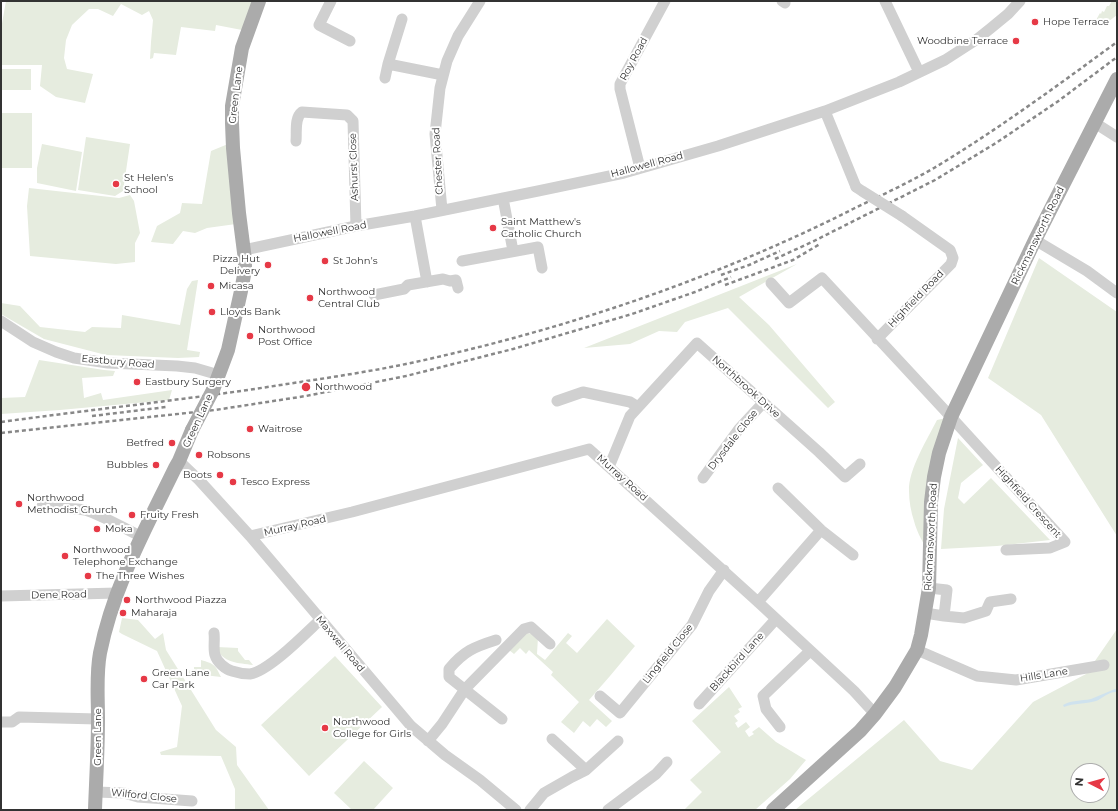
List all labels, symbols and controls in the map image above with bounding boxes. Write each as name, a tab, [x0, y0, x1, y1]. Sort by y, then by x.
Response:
place label: Hope Terrace	[1043, 16, 1109, 28]
marker: Hope Terrace	[1030, 17, 1040, 27]
street label: Roy Road	[618, 35, 650, 83]
place label: Woodbine Terrace	[917, 35, 1008, 47]
marker: Woodbine Terrace	[1011, 36, 1021, 46]
street label: Green Lane	[227, 66, 245, 124]
street label: Chester Road	[430, 127, 446, 195]
street label: Ashurst Close	[347, 133, 361, 201]
street label: Hallowell Road	[610, 150, 684, 180]
place label: St Helen's School	[124, 172, 173, 196]
marker: St Helen's School	[111, 179, 121, 189]
street label: Rickmansworth Road	[1009, 185, 1067, 287]
place label: Saint Matthew's Catholic Church	[501, 216, 581, 240]
street label: Hallowell Road	[292, 219, 368, 245]
marker: Saint Matthew's Catholic Church	[488, 223, 498, 233]
place label: Pizza Hut Delivery	[212, 253, 260, 276]
place label: St John's	[333, 255, 378, 267]
marker: St John's	[320, 256, 330, 266]
marker: Pizza Hut Delivery	[263, 260, 273, 270]
street label: Highfield Road	[886, 268, 946, 330]
place label: Micasa	[219, 280, 254, 292]
marker: Micasa	[206, 281, 216, 291]
place label: Northwood Central Club	[318, 286, 380, 310]
marker: Northwood Central Club	[305, 293, 315, 303]
place label: Lloyds Bank	[220, 306, 280, 318]
marker: Lloyds Bank	[207, 307, 217, 317]
place label: Northwood Post Office	[258, 324, 315, 348]
marker: Northwood Post Office	[245, 331, 255, 341]
street label: Eastbury Road	[81, 353, 155, 371]
street label: Northbrook Drive	[710, 353, 782, 421]
place label: Eastbury Surgery	[145, 376, 231, 388]
marker: Eastbury Surgery	[132, 377, 142, 387]
marker: Northwood	[300, 381, 312, 393]
place label: Northwood	[315, 381, 372, 393]
street label: Green Lane	[180, 392, 216, 450]
street label: Drysdale Close	[706, 407, 760, 473]
place label: Waitrose	[258, 423, 302, 435]
marker: Waitrose	[245, 424, 255, 434]
place label: Betfred	[126, 437, 164, 449]
marker: Betfred	[167, 438, 177, 448]
place label: Robsons	[207, 449, 250, 461]
marker: Robsons	[194, 450, 204, 460]
street label: Murray Road	[594, 452, 650, 504]
place label: Bubbles	[107, 459, 148, 471]
marker: Bubbles	[151, 460, 161, 470]
street label: Highfield Crescent	[992, 463, 1064, 541]
place label: Boots	[183, 469, 212, 481]
marker: Boots	[215, 470, 225, 480]
place label: Tesco Express	[241, 476, 310, 488]
marker: Tesco Express	[228, 477, 238, 487]
street label: Rickmansworth Road	[922, 483, 940, 591]
place label: Northwood Methodist Church	[27, 492, 117, 516]
marker: Northwood Methodist Church	[14, 499, 24, 509]
place label: Fruity Fresh	[140, 509, 199, 521]
marker: Fruity Fresh	[127, 510, 137, 520]
street label: Murray Road	[263, 513, 327, 539]
place label: Moka	[105, 523, 133, 535]
marker: Moka	[92, 524, 102, 534]
place label: Northwood Telephone Exchange	[73, 544, 178, 568]
marker: Northwood Telephone Exchange	[60, 551, 70, 561]
place label: The Three Wishes	[96, 570, 184, 582]
marker: The Three Wishes	[83, 571, 93, 581]
street label: Dene Road	[31, 589, 87, 601]
place label: Northwood Piazza	[135, 594, 227, 606]
marker: Northwood Piazza	[122, 595, 132, 605]
place label: Maharaja	[131, 607, 177, 619]
marker: Maharaja	[118, 608, 128, 618]
street label: Maxwell Road	[313, 614, 367, 674]
street label: Lingfield Close	[640, 622, 696, 686]
street label: Blackbird Lane	[707, 630, 767, 694]
street label: Hills Lane	[1019, 665, 1069, 685]
place label: Green Lane Car Park	[152, 667, 210, 690]
marker: Green Lane Car Park	[139, 674, 149, 684]
street label: Green Lane	[92, 708, 104, 766]
place label: Northwood College for Girls	[333, 716, 411, 740]
marker: Northwood College for Girls	[320, 723, 330, 733]
north arrow	[1070, 763, 1110, 803]
text: N	[1072, 777, 1086, 787]
street label: Wilford Close	[110, 787, 178, 805]

